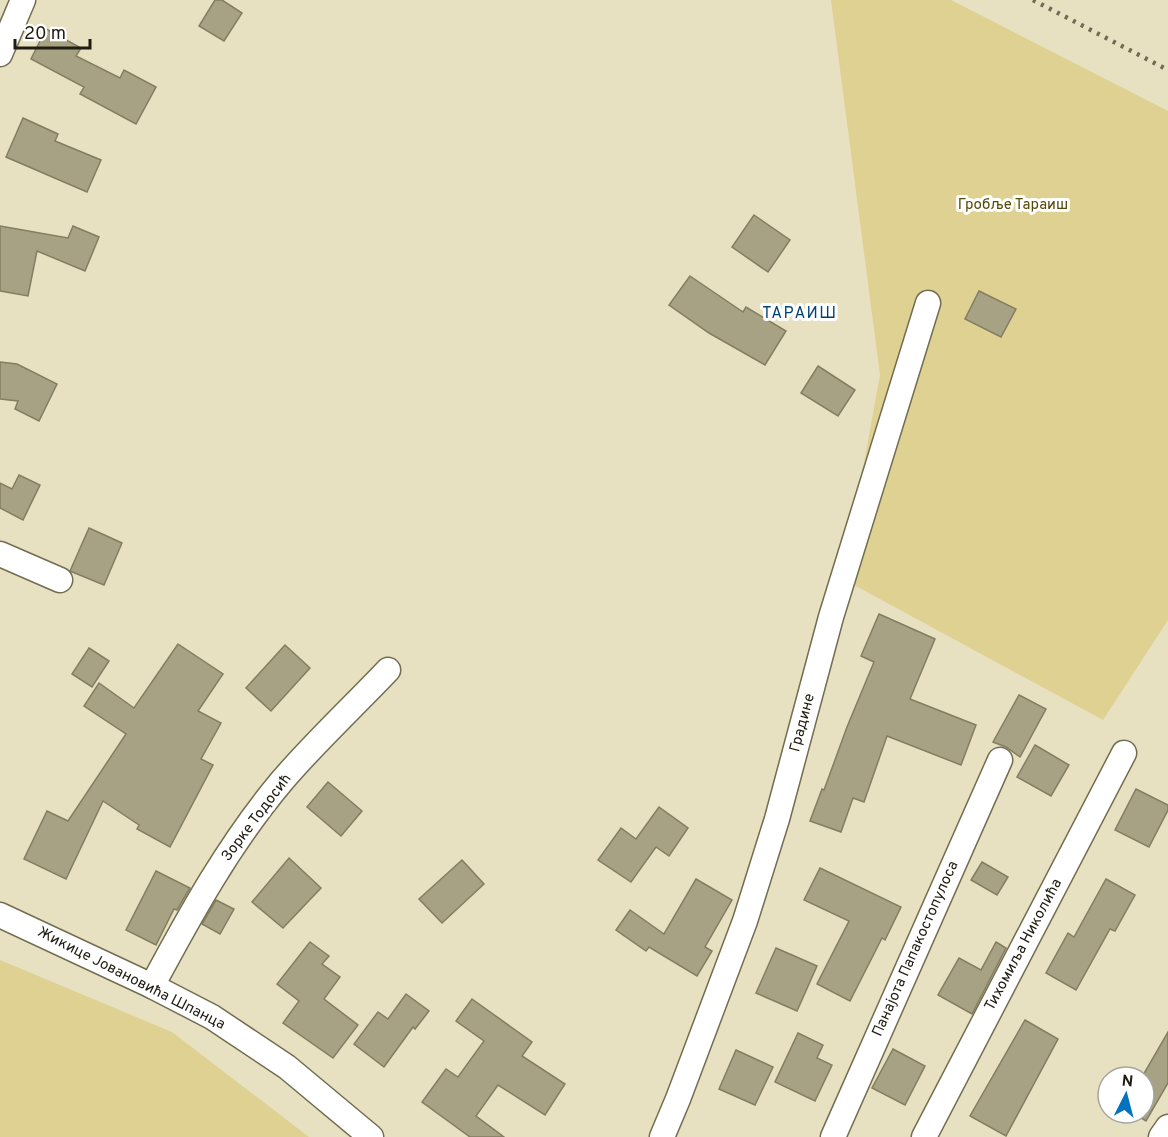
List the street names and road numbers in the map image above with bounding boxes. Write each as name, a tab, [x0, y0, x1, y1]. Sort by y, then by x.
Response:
street label: Градине	[786, 692, 820, 754]
street label: Зорке Тодосић	[218, 770, 296, 866]
street label: Панајота Папакостопулоса	[869, 858, 963, 1040]
street label: Тихомиља Николића	[981, 876, 1067, 1014]
street label: Жикице Јовановића Шпанца	[34, 923, 228, 1035]

